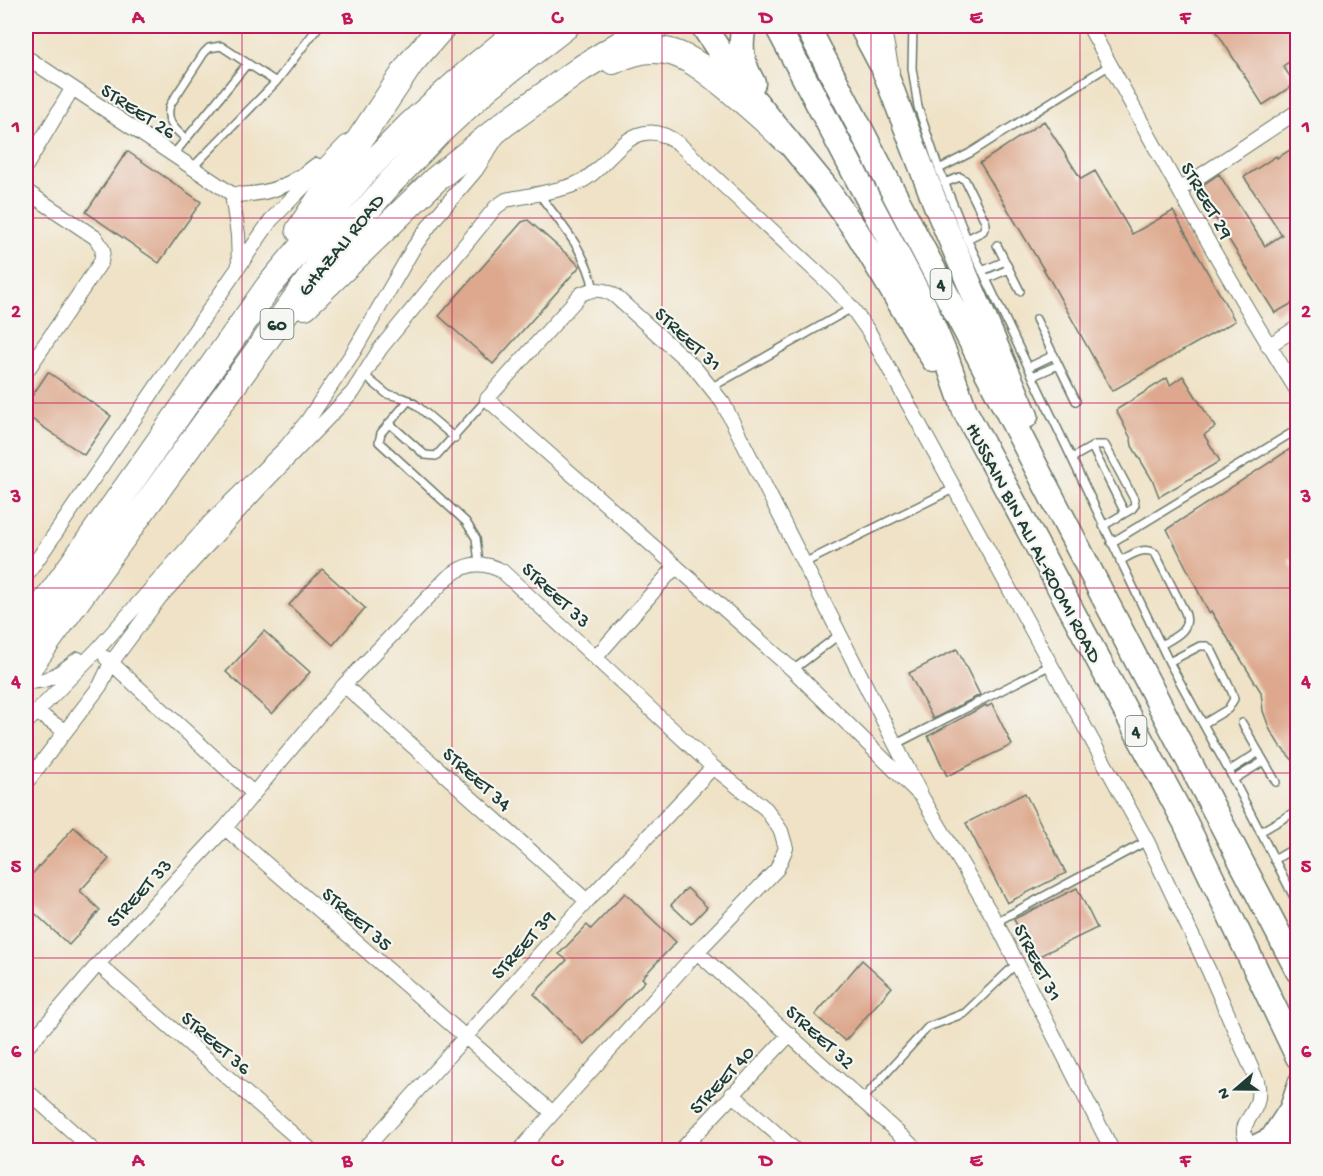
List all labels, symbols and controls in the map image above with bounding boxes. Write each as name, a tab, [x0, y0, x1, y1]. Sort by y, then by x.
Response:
text: A	[131, 8, 146, 31]
text: B	[341, 8, 353, 31]
text: C	[551, 8, 565, 31]
text: D	[757, 8, 773, 31]
text: E	[970, 8, 984, 31]
text: F	[1179, 8, 1192, 31]
street label: STREET 26	[95, 80, 180, 146]
text: 1	[11, 117, 20, 140]
text: 1	[1301, 117, 1310, 140]
street label: STREET 29	[1174, 159, 1236, 244]
street label: GHAZALI ROAD	[295, 190, 392, 302]
road number: 4	[930, 269, 952, 299]
text: 2	[11, 302, 21, 325]
text: 2	[1301, 302, 1311, 325]
street label: STREET 31	[648, 304, 725, 377]
road number: 60	[260, 309, 294, 339]
street label: HUSSAIN BIN ALI AL-ROOMI ROAD	[959, 420, 1105, 668]
text: 3	[10, 487, 21, 510]
text: 3	[1300, 487, 1311, 510]
street label: STREET 33	[515, 559, 594, 634]
text: 4	[10, 672, 21, 695]
text: 4	[1300, 672, 1311, 695]
road number: 4	[1126, 716, 1146, 746]
street label: STREET 34	[437, 744, 515, 818]
street label: STREET 33	[103, 855, 178, 934]
text: 5	[11, 857, 22, 880]
text: 5	[1301, 857, 1312, 880]
street label: STREET 35	[316, 884, 396, 957]
street label: STREET 39	[488, 907, 562, 986]
street label: STREET 31	[1007, 921, 1065, 1006]
street label: STREET 32	[779, 1002, 858, 1076]
street label: STREET 36	[175, 1008, 255, 1082]
text: 6	[11, 1042, 22, 1065]
street label: STREET 40	[686, 1042, 761, 1121]
text: 6	[1301, 1042, 1312, 1065]
north arrow	[1206, 1059, 1266, 1119]
text: N	[1214, 1084, 1236, 1101]
text: A	[131, 1151, 146, 1174]
text: B	[341, 1151, 353, 1174]
text: C	[551, 1151, 565, 1174]
text: D	[757, 1151, 773, 1174]
text: E	[970, 1151, 984, 1174]
text: F	[1179, 1151, 1192, 1174]

